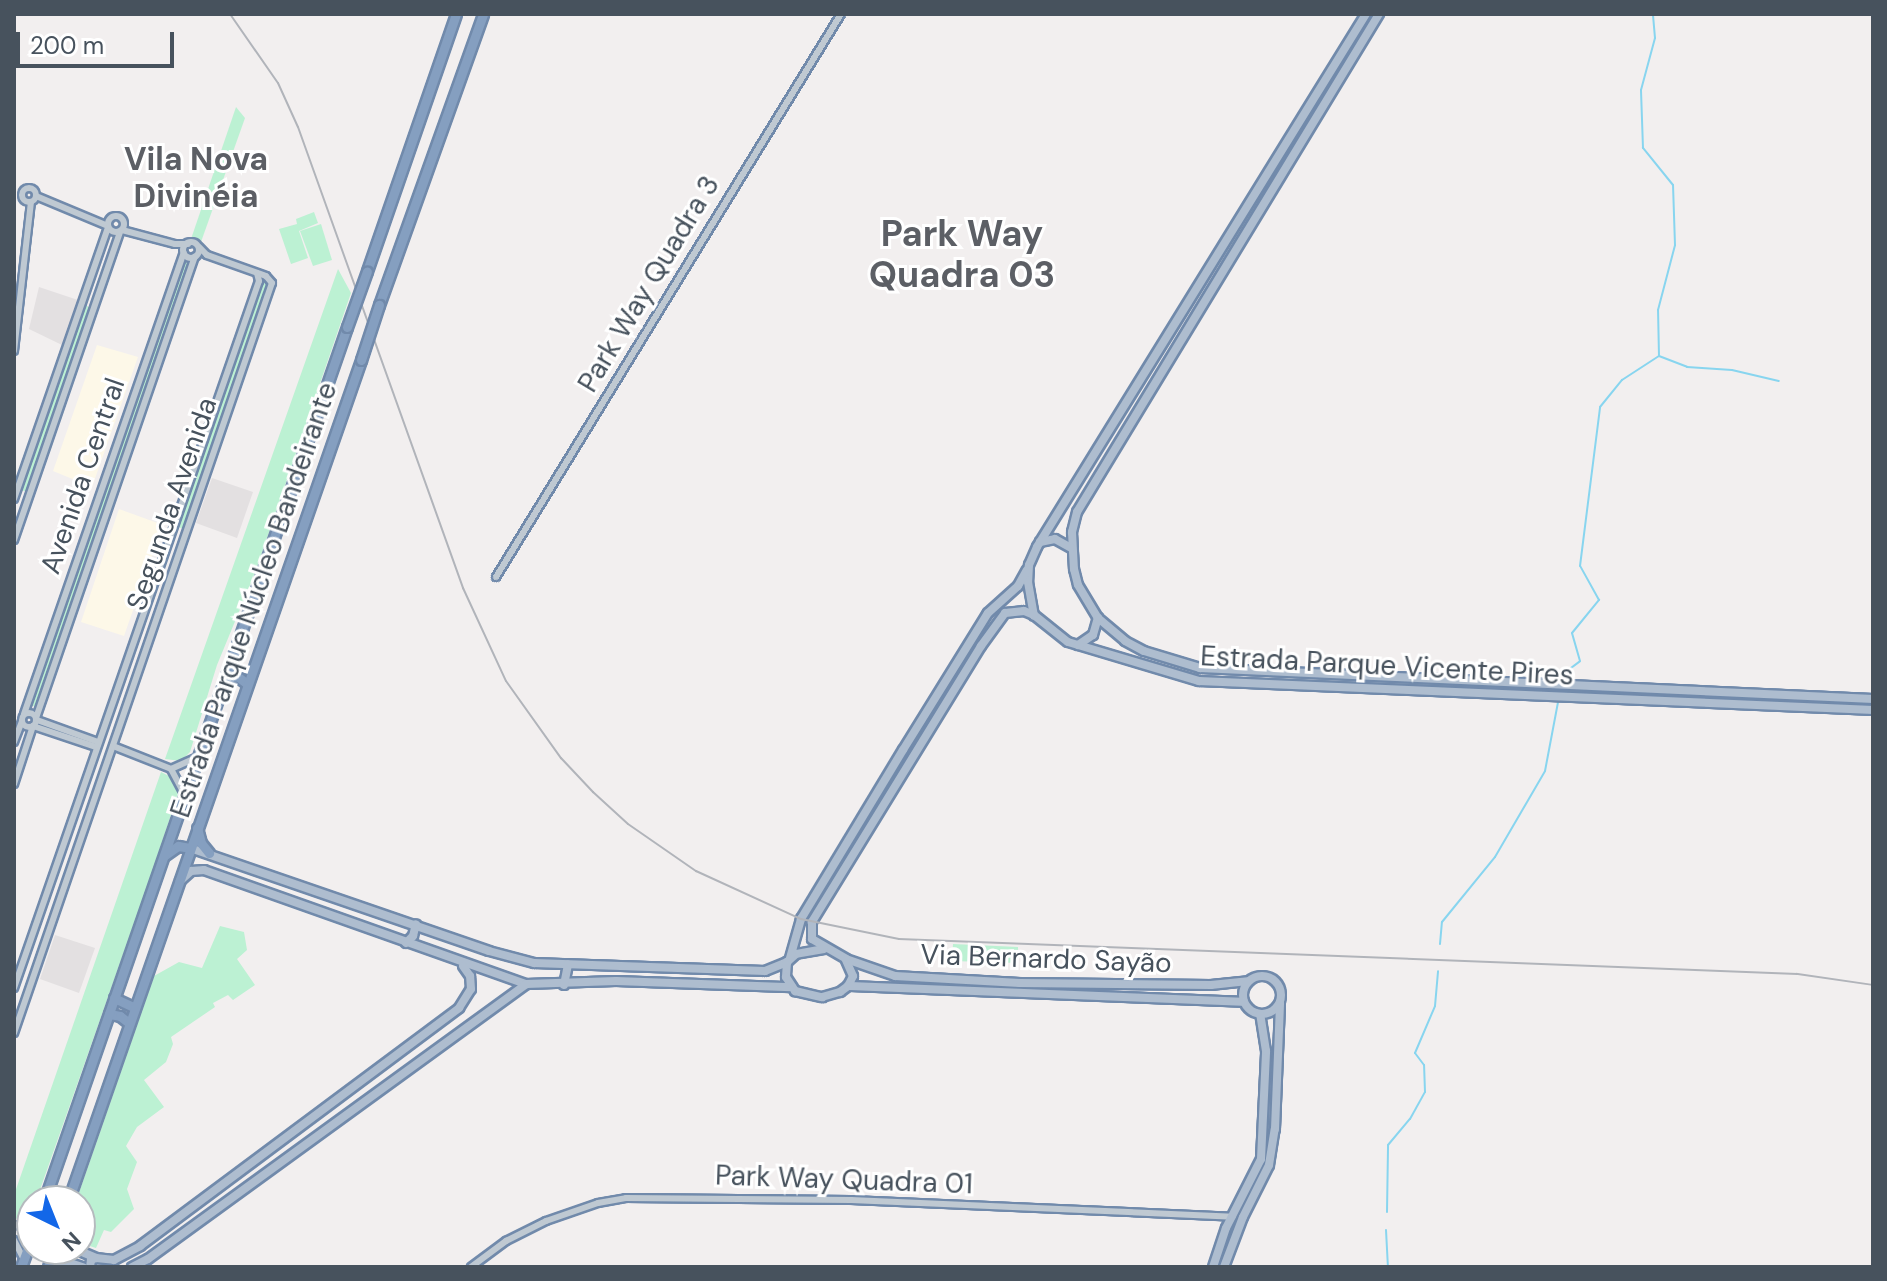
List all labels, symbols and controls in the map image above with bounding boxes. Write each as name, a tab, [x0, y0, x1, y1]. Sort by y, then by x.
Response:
scale bar	[20, 16, 178, 66]
text: 200 m	[30, 30, 104, 61]
district label: Vila Nova Divinéia	[124, 141, 268, 216]
street label: Park Way Quadra 3	[571, 170, 727, 398]
district label: Park Way Quadra 03	[869, 211, 1055, 296]
street label: Avenida Central	[34, 374, 132, 578]
street label: Estrada Parque Núcleo Bandeirante	[164, 378, 344, 822]
street label: Segunda Avenida	[120, 393, 224, 615]
street label: Estrada Parque Vicente Pires	[1199, 639, 1575, 693]
street label: Via Bernardo Sayão	[920, 938, 1172, 980]
street label: Park Way Quadra 01	[715, 1159, 973, 1201]
north arrow	[16, 1185, 96, 1265]
text: N	[56, 1225, 87, 1258]

